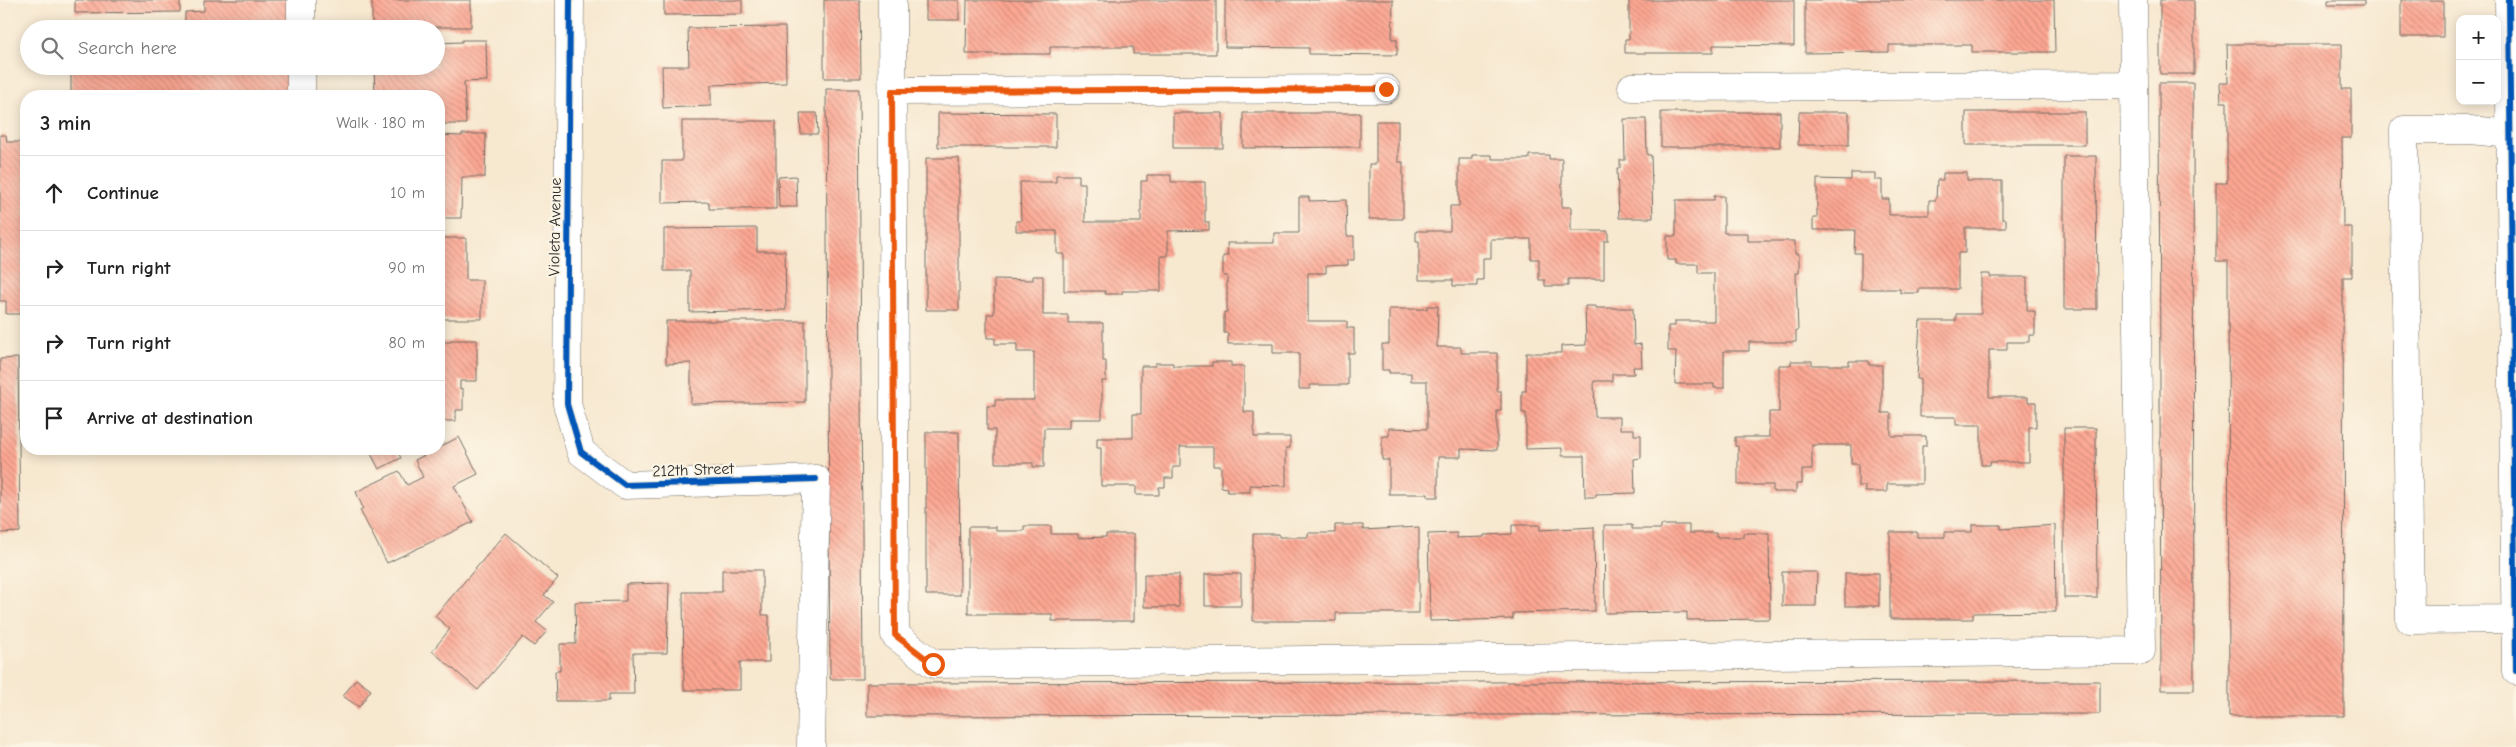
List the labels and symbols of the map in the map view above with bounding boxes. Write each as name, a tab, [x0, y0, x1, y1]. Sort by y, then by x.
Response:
route end	[1375, 78, 1398, 101]
street label: Violeta Avenue	[545, 178, 565, 276]
street label: 212th Street	[652, 460, 735, 480]
route start	[922, 653, 945, 676]

